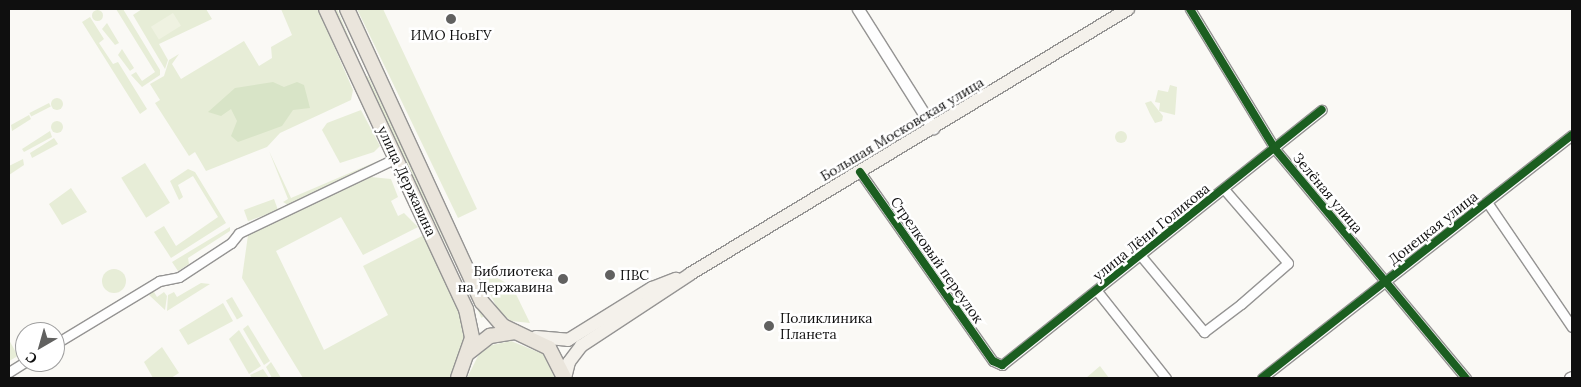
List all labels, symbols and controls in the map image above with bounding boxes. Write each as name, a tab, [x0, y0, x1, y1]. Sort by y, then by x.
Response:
marker: ИМО НовГУ	[445, 13, 457, 25]
place label: ИМО НовГУ	[410, 27, 492, 43]
street label: Большая Московская улица	[817, 73, 987, 185]
street label: улица Державина	[374, 123, 440, 239]
street label: Зелёная улица	[1290, 149, 1366, 237]
street label: улица Лёни Голикова	[1089, 180, 1213, 284]
street label: Донецкая улица	[1385, 188, 1481, 268]
street label: Стрелковый переулок	[887, 194, 987, 326]
place label: Библиотека на Державина	[458, 263, 553, 296]
place label: ПВС	[620, 267, 649, 283]
marker: ПВС	[604, 269, 616, 281]
marker: Библиотека на Державина	[557, 273, 569, 285]
place label: Поликлиника Планета	[780, 310, 872, 342]
marker: Поликлиника Планета	[762, 319, 776, 333]
north arrow	[15, 322, 65, 372]
text: С	[22, 348, 41, 368]

